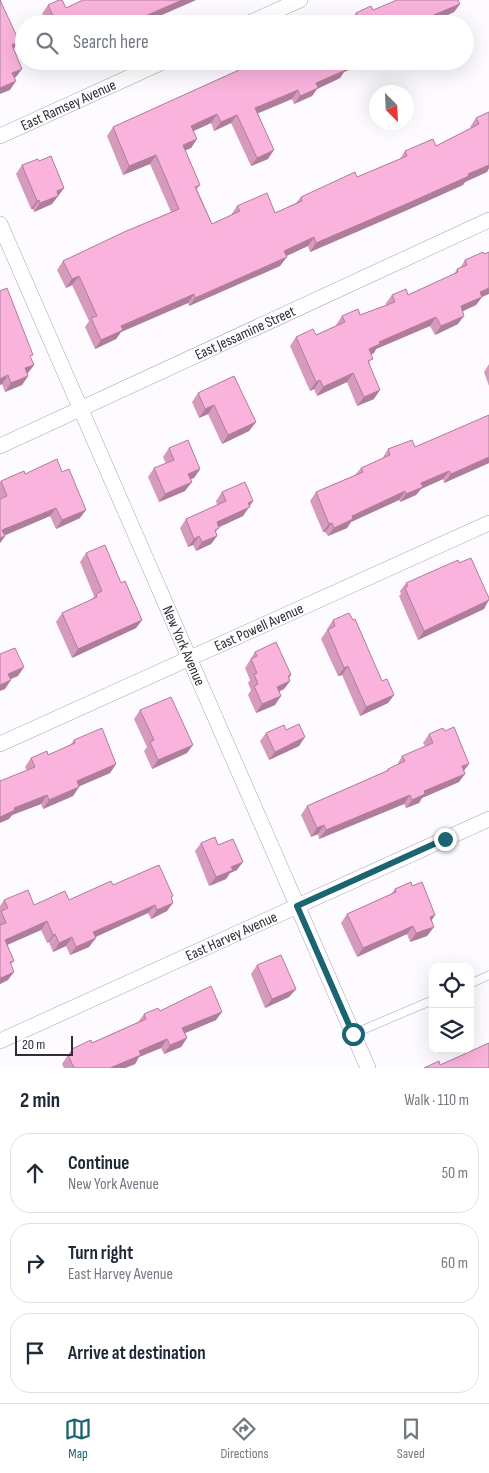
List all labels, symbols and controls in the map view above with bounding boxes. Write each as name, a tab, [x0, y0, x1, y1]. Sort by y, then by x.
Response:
search box	[15, 15, 474, 70]
icon: search	[33, 29, 61, 57]
text: Search here	[73, 31, 149, 54]
street label: East Ramsey Avenue	[18, 75, 119, 135]
north arrow	[369, 85, 414, 130]
street label: East Jessamine Street	[192, 301, 299, 364]
street label: East Powell Avenue	[211, 599, 306, 655]
street label: New York Avenue	[158, 603, 210, 689]
route end	[434, 828, 457, 851]
street label: East Harvey Avenue	[183, 907, 280, 965]
map controls	[429, 963, 474, 1053]
button: locate	[429, 963, 474, 1008]
button: layers	[429, 1008, 474, 1053]
route start	[342, 1023, 365, 1046]
scale bar	[15, 1033, 72, 1056]
text: 20 m	[22, 1036, 45, 1053]
text: 2 min	[20, 1088, 60, 1113]
text: Walk · 110 m	[404, 1091, 469, 1110]
text: Continue	[68, 1152, 129, 1175]
icon: ahead	[21, 1159, 49, 1187]
text: 50 m	[442, 1164, 468, 1183]
text: New York Avenue	[68, 1175, 159, 1194]
text: Turn right	[68, 1242, 133, 1265]
icon: right	[21, 1249, 49, 1277]
text: 60 m	[441, 1254, 468, 1273]
text: East Harvey Avenue	[68, 1265, 173, 1284]
icon: arrive	[21, 1339, 49, 1367]
text: Arrive at destination	[68, 1342, 206, 1365]
tab: Map	[64, 1415, 92, 1462]
tab: Directions	[220, 1415, 269, 1462]
tab: Saved	[397, 1415, 425, 1462]

